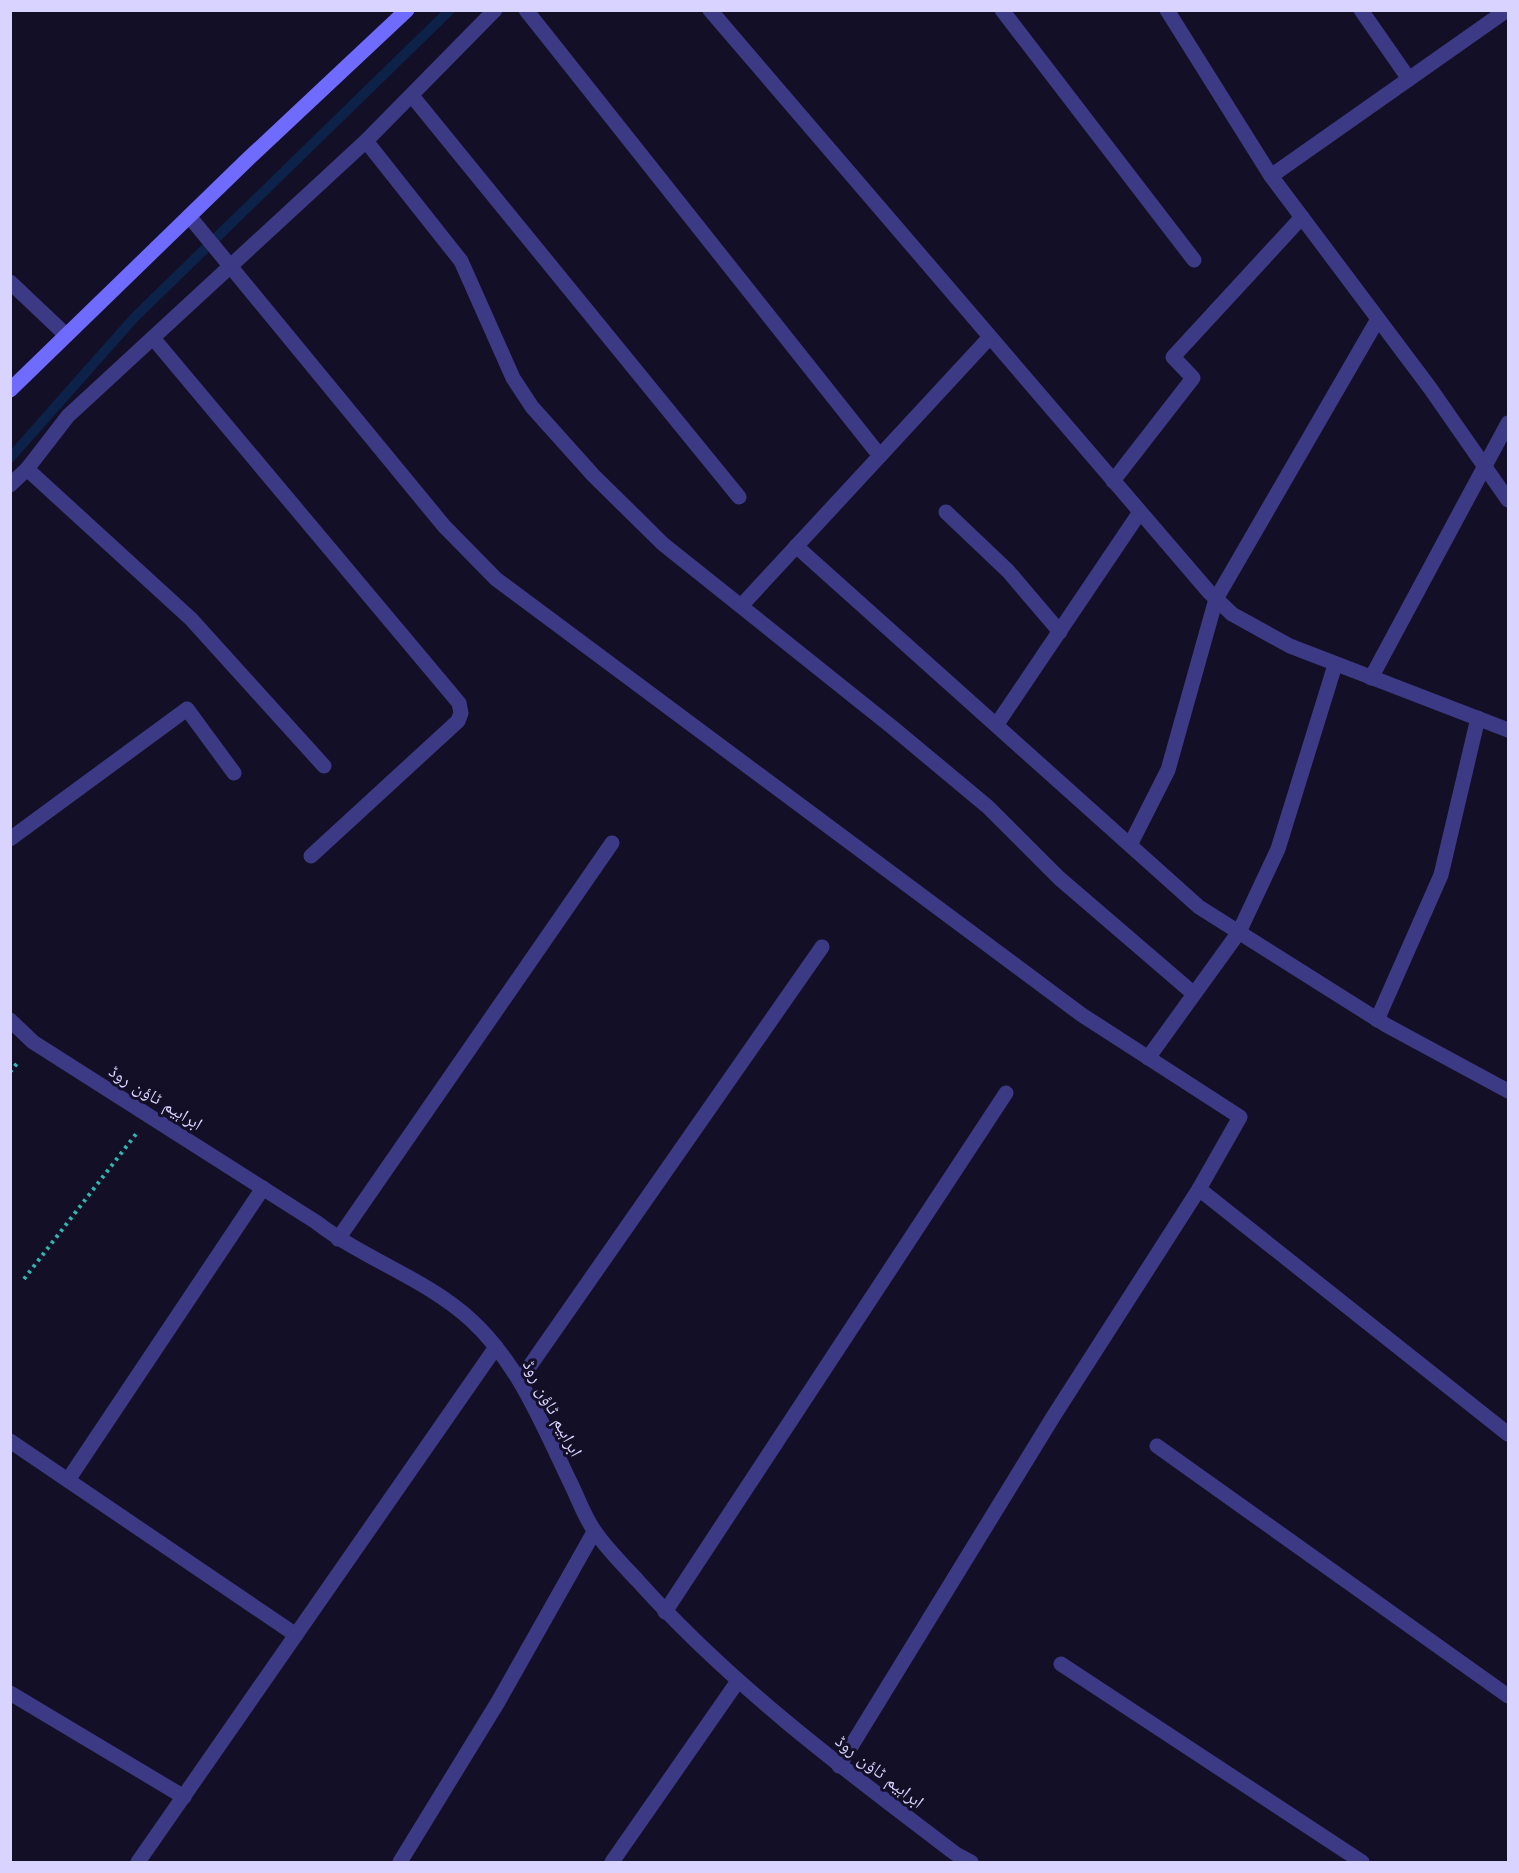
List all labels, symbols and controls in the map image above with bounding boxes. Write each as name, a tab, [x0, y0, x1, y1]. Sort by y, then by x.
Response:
street label: ابراہیم ٹاؤن روڈ	[104, 1060, 207, 1136]
street label: ابراہیم ٹاؤن روڈ	[517, 1356, 587, 1461]
street label: ابراہیم ٹاؤن روڈ	[830, 1730, 928, 1814]

